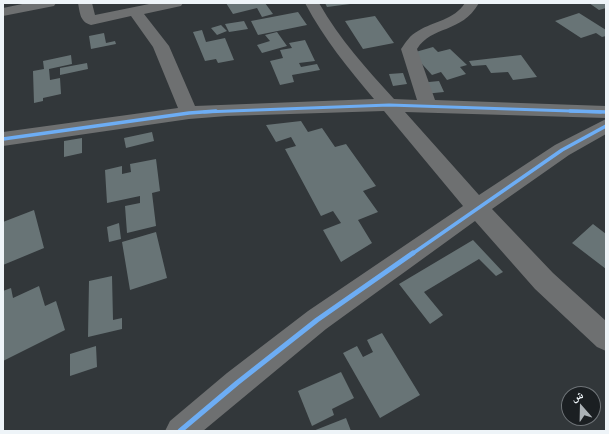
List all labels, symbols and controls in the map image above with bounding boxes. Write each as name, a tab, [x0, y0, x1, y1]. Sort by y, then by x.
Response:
north arrow	[561, 386, 601, 426]
text: ش	[570, 388, 585, 403]

